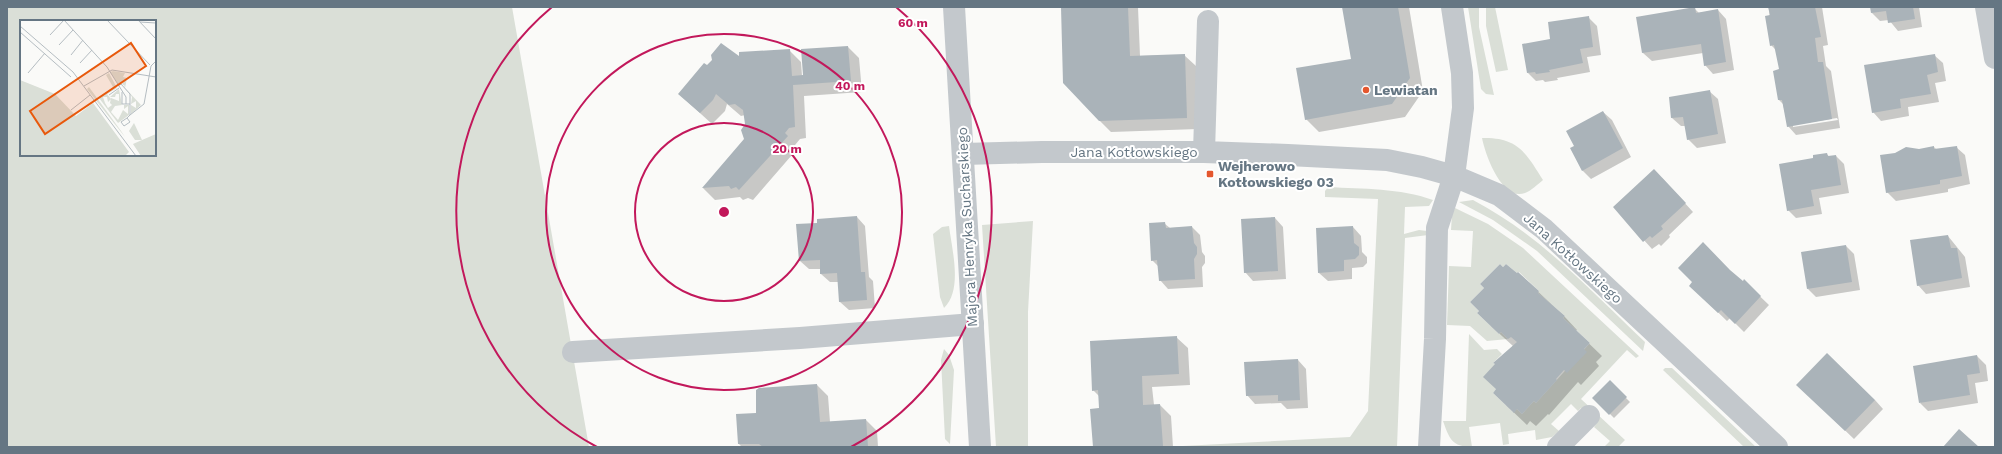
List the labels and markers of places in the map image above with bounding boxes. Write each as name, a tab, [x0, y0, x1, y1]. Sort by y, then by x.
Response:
place label: Lewiatan	[1374, 82, 1438, 98]
marker: Lewiatan	[1361, 85, 1371, 95]
place label: Wejherowo Kotłowskiego 03	[1218, 158, 1334, 190]
marker: Wejherowo Kotłowskiego 03	[1205, 169, 1215, 179]
centre of rings	[717, 205, 731, 219]

